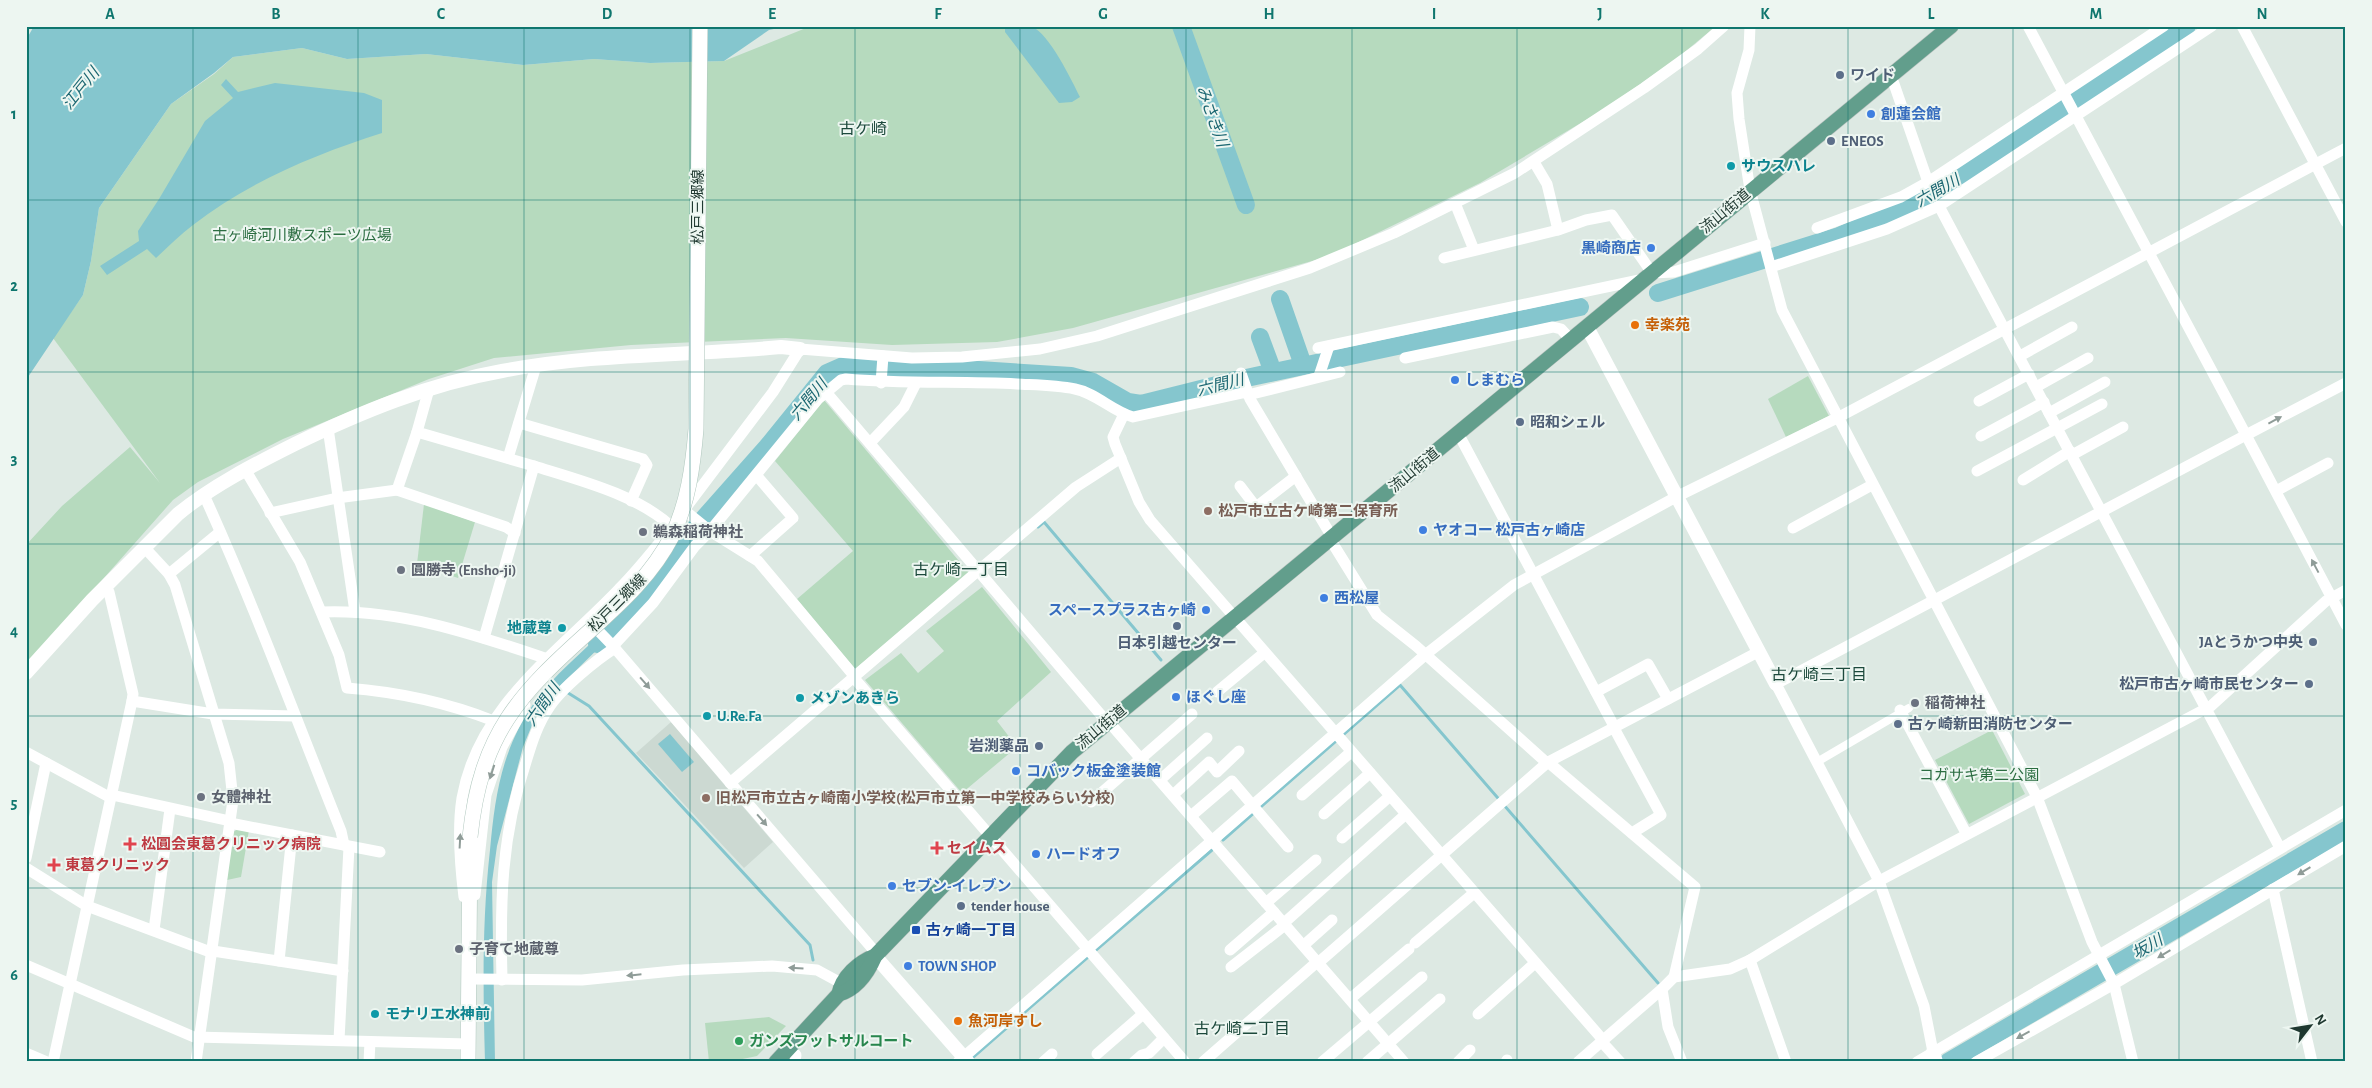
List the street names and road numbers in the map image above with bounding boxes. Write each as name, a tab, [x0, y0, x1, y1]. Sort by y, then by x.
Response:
street label: 松戸三郷線	[690, 169, 706, 245]
street label: 流山街道	[1697, 186, 1753, 236]
street label: 流山街道	[1386, 445, 1442, 495]
street label: 松戸三郷線	[585, 571, 649, 635]
street label: 流山街道	[1073, 702, 1129, 752]

